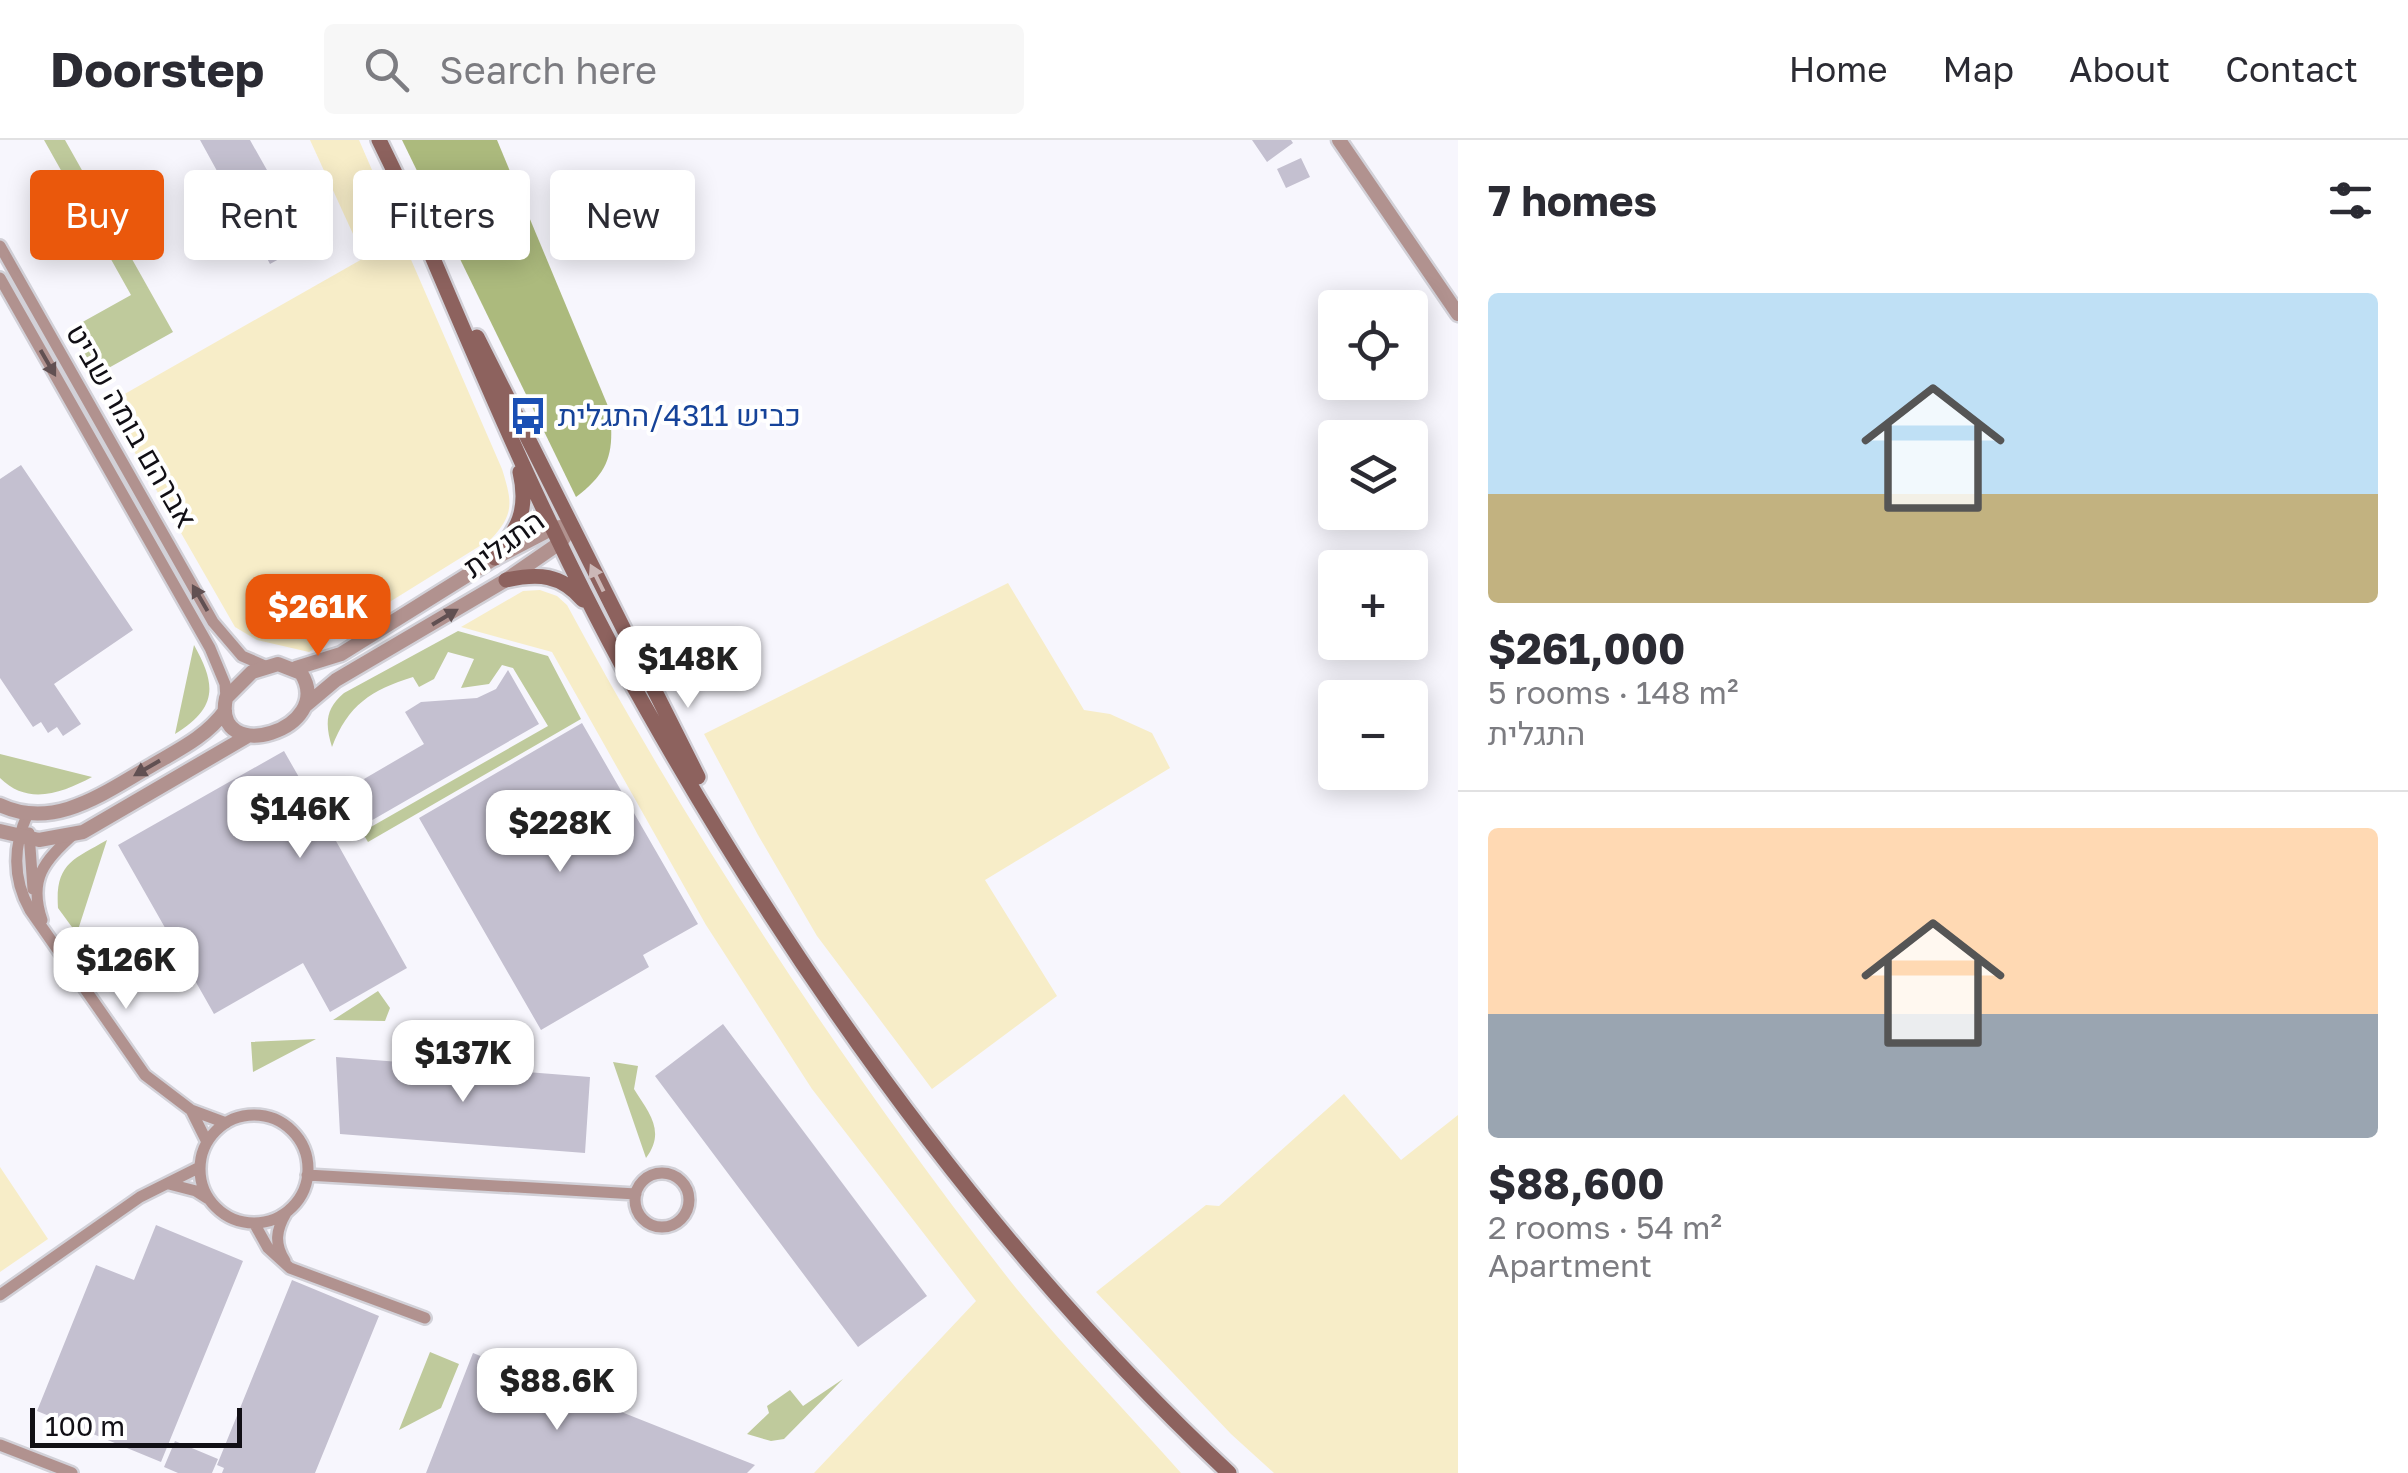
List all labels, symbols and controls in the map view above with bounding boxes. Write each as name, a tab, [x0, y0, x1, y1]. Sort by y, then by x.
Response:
search box	[324, 24, 1024, 114]
text: Doorstep	[50, 40, 264, 98]
icon: search	[359, 42, 414, 97]
text: Search here	[439, 47, 657, 92]
text: Home	[1789, 48, 1888, 90]
text: Map	[1943, 48, 2014, 90]
text: About	[2069, 48, 2170, 90]
text: Contact	[2225, 48, 2358, 90]
chip: Buy	[30, 170, 164, 260]
chip: Rent	[184, 170, 333, 260]
chip: Filters	[353, 170, 530, 260]
chip: New	[550, 170, 695, 260]
icon: filters	[2323, 173, 2378, 228]
text: 7 homes	[1488, 175, 1657, 225]
map controls	[1318, 290, 1428, 790]
button: locate	[1318, 290, 1428, 400]
street label: אברהם בומה שביט	[59, 317, 205, 534]
one-way arrow	[39, 348, 56, 377]
icon: home	[1843, 358, 2023, 538]
bus stop icon: כביש 4311/התגלית	[507, 395, 549, 437]
place label: כביש 4311/התגלית	[558, 397, 801, 433]
button: layers	[1318, 420, 1428, 530]
street label: התגלית	[456, 502, 551, 585]
button: +	[1318, 550, 1428, 660]
one-way arrow	[588, 563, 605, 592]
pin: $261K	[248, 574, 388, 659]
one-way arrow	[191, 584, 209, 612]
text: $261K	[268, 587, 368, 625]
one-way arrow	[432, 608, 459, 627]
text: $261,000	[1488, 623, 1685, 673]
pin: $148K	[618, 626, 758, 711]
text: $148K	[637, 639, 739, 677]
text: 5 rooms · 148 m²	[1488, 673, 1738, 711]
button: −	[1318, 680, 1428, 790]
text: התגלית	[1488, 714, 1585, 752]
one-way arrow	[133, 759, 161, 776]
pin: $146K	[230, 776, 370, 861]
text: $146K	[249, 789, 351, 827]
pin: $228K	[490, 790, 630, 875]
text: $228K	[508, 803, 612, 841]
icon: home	[1843, 893, 2023, 1073]
pin: $126K	[56, 927, 196, 1012]
text: $126K	[76, 940, 176, 978]
pin: $137K	[393, 1020, 533, 1105]
text: $137K	[414, 1033, 512, 1071]
text: $88,600	[1488, 1158, 1665, 1208]
text: 2 rooms · 54 m²	[1488, 1208, 1722, 1246]
text: Apartment	[1488, 1246, 1652, 1284]
pin: $88.6K	[476, 1348, 638, 1433]
text: $88.6K	[499, 1361, 615, 1399]
scale bar	[30, 1403, 242, 1448]
text: 100 m	[45, 1409, 125, 1442]

